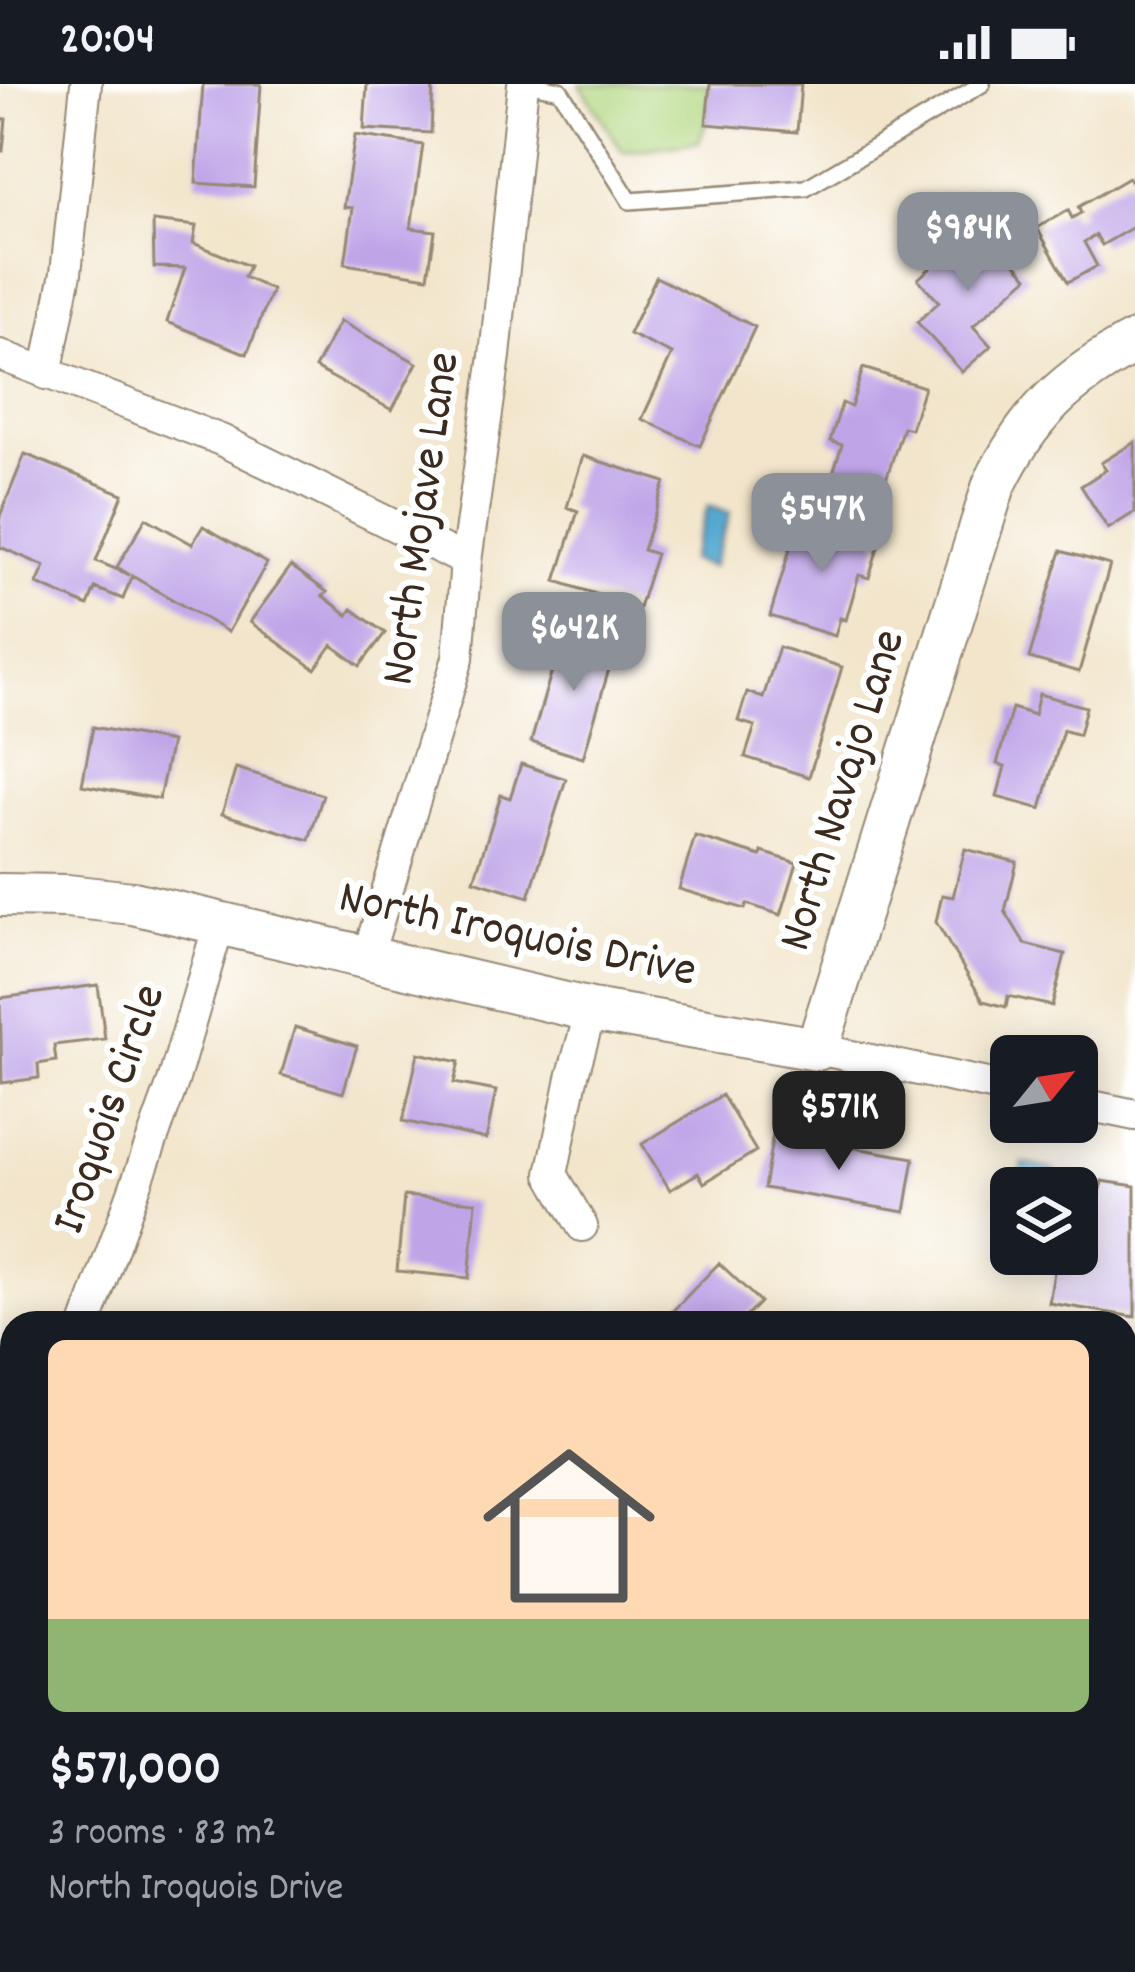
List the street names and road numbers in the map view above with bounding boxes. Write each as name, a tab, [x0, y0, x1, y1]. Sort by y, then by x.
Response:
street label: North Mojave Lane	[366, 348, 482, 690]
street label: North Navajo Lane	[763, 622, 927, 960]
street label: North Iroquois Drive	[332, 865, 702, 1009]
street label: Iroquois Circle	[37, 976, 187, 1244]

